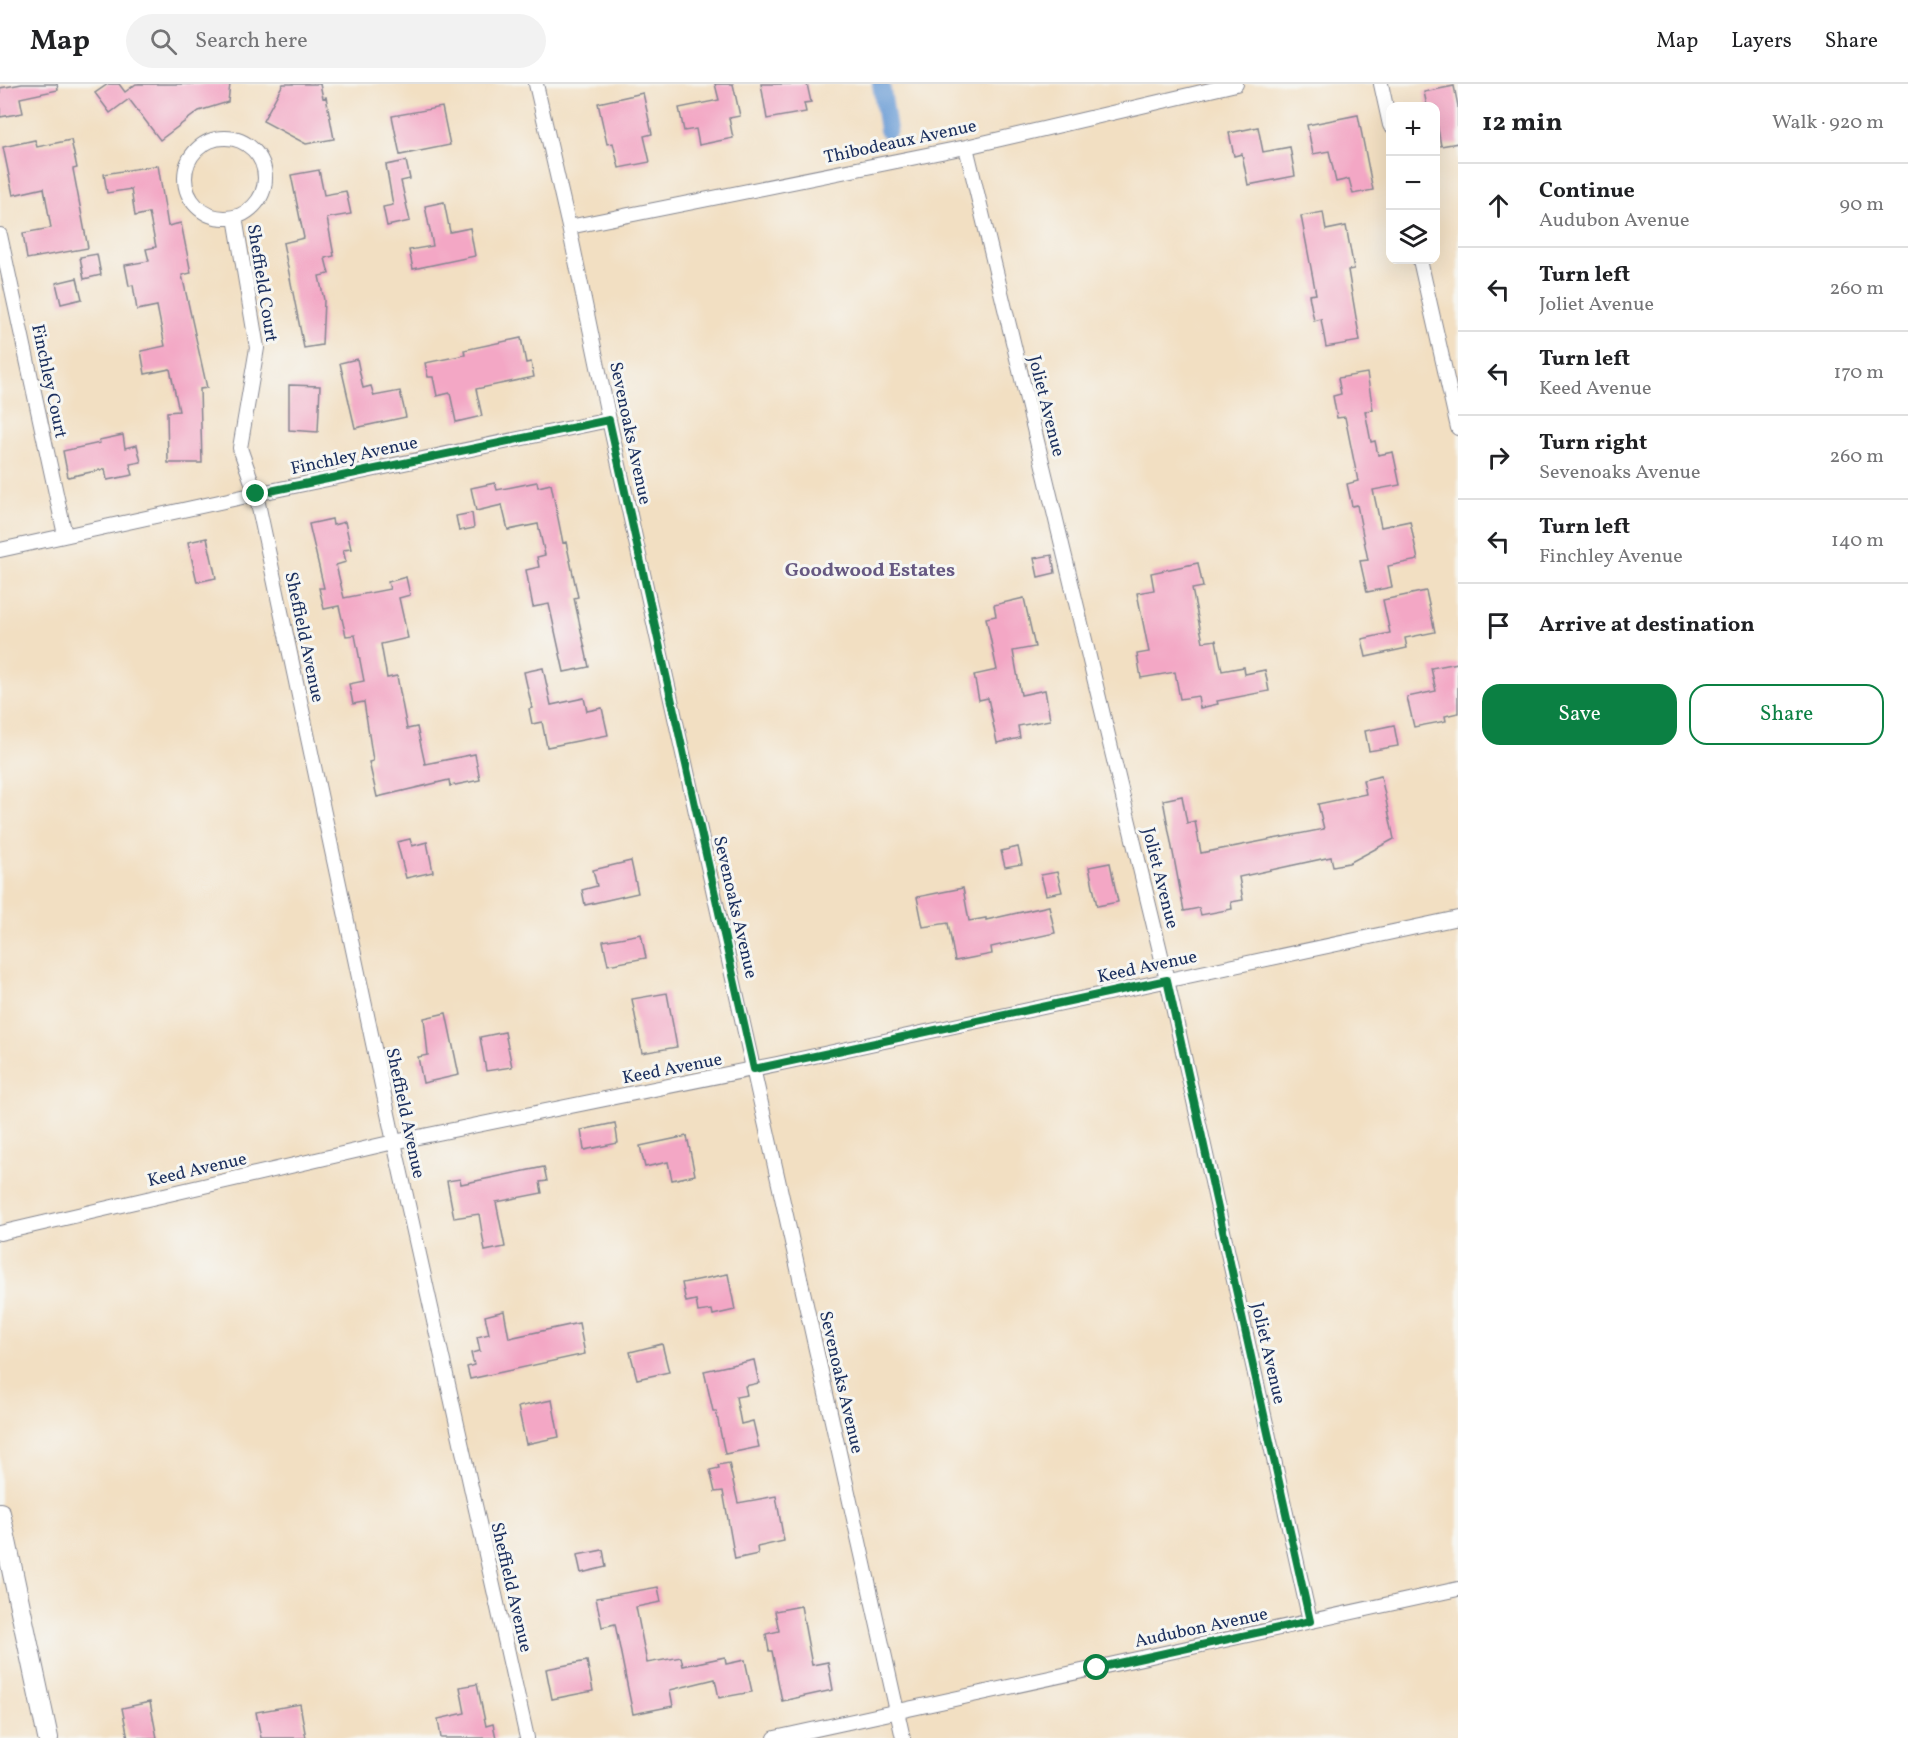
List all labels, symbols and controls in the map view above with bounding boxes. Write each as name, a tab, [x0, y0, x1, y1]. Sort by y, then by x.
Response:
search box	[126, 14, 546, 68]
text: Map	[30, 22, 90, 61]
icon: search	[147, 25, 180, 58]
text: Search here	[195, 26, 308, 57]
text: Map	[1656, 27, 1698, 56]
text: Layers	[1731, 27, 1792, 56]
text: Share	[1825, 27, 1878, 56]
map controls	[1386, 102, 1440, 264]
button: +	[1386, 102, 1440, 156]
text: 12 min	[1482, 105, 1563, 141]
text: Walk · 920 m	[1772, 109, 1884, 137]
street label: Thibodeaux Avenue	[822, 114, 979, 171]
button: −	[1386, 156, 1440, 210]
text: Continue	[1539, 176, 1635, 207]
icon: ahead	[1482, 189, 1515, 222]
text: 90 m	[1840, 191, 1884, 219]
text: Audubon Avenue	[1539, 207, 1689, 235]
button: layers	[1386, 210, 1440, 264]
street label: Sheffield Court	[240, 222, 283, 344]
text: Turn left	[1539, 260, 1630, 291]
icon: left	[1482, 273, 1515, 306]
text: 260 m	[1829, 275, 1884, 303]
text: Joliet Avenue	[1539, 291, 1654, 319]
street label: Finchley Court	[24, 322, 73, 441]
text: Turn left	[1539, 344, 1630, 375]
street label: Joliet Avenue	[1021, 353, 1070, 460]
icon: left	[1482, 357, 1515, 390]
text: 170 m	[1834, 359, 1884, 387]
street label: Sevenoaks Avenue	[602, 360, 657, 507]
text: Keed Avenue	[1539, 375, 1651, 403]
text: Turn right	[1539, 428, 1647, 459]
street label: Finchley Avenue	[288, 431, 420, 482]
icon: right	[1482, 441, 1515, 474]
text: 260 m	[1829, 443, 1884, 471]
text: Sevenoaks Avenue	[1539, 459, 1701, 487]
route end	[242, 480, 268, 506]
text: Turn left	[1539, 512, 1630, 543]
icon: left	[1482, 525, 1515, 558]
text: 140 m	[1831, 527, 1884, 555]
text: Finchley Avenue	[1539, 543, 1683, 571]
district label: Goodwood Estates	[785, 557, 955, 585]
street label: Sheffield Avenue	[277, 570, 330, 705]
icon: arrive	[1482, 609, 1515, 642]
text: Arrive at destination	[1539, 610, 1755, 641]
button: Save	[1482, 684, 1677, 745]
button: Share	[1689, 684, 1884, 745]
street label: Joliet Avenue	[1135, 825, 1184, 932]
street label: Sevenoaks Avenue	[706, 834, 763, 981]
street label: Keed Avenue	[1095, 945, 1199, 990]
street label: Sheffield Avenue	[378, 1046, 431, 1181]
street label: Keed Avenue	[620, 1048, 724, 1091]
street label: Keed Avenue	[145, 1147, 249, 1194]
street label: Joliet Avenue	[1244, 1300, 1291, 1407]
street label: Sevenoaks Avenue	[812, 1309, 869, 1456]
street label: Sheffield Avenue	[483, 1520, 538, 1655]
street label: Audubon Avenue	[1132, 1602, 1270, 1655]
route start	[1083, 1654, 1109, 1680]

